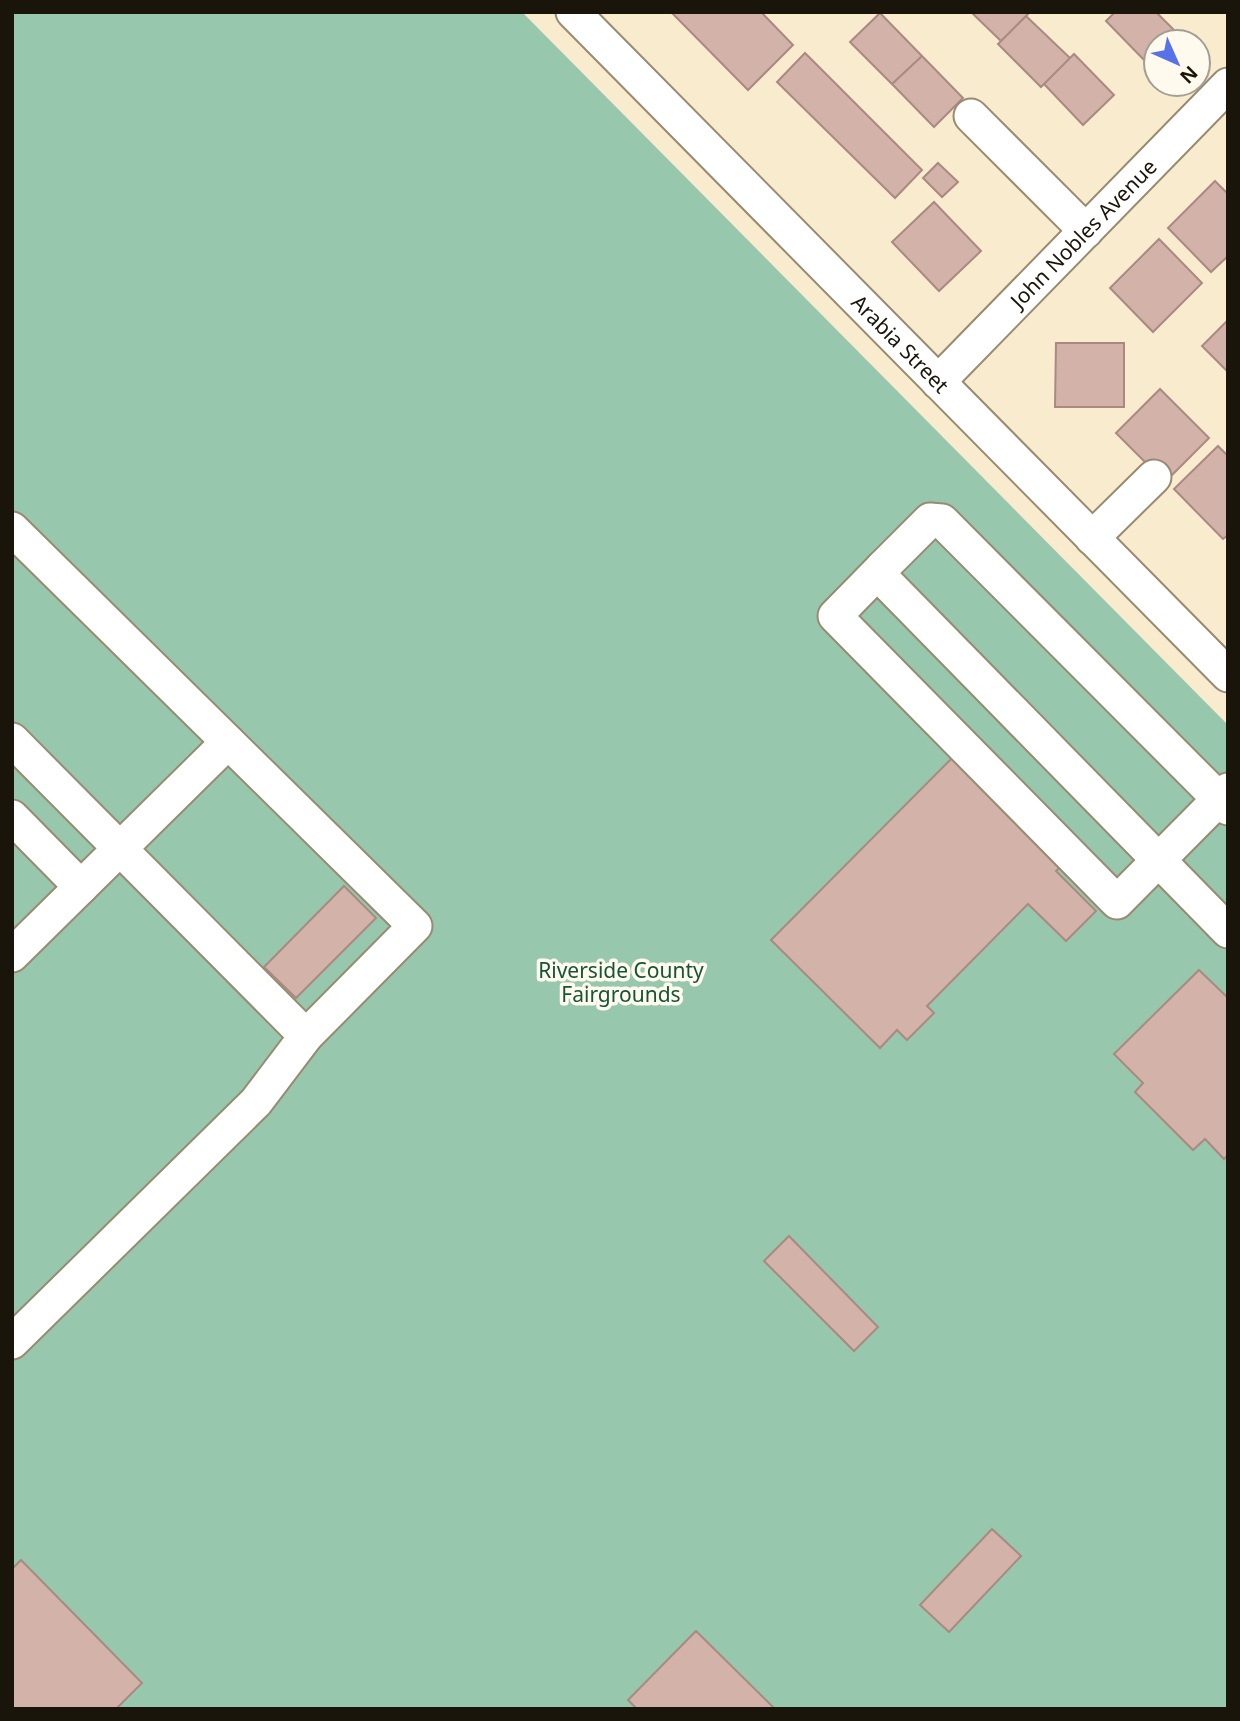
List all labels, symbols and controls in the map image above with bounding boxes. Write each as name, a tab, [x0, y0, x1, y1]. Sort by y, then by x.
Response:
north arrow	[1142, 28, 1212, 98]
text: N	[1174, 60, 1204, 90]
street label: John Nobles Avenue	[1003, 153, 1163, 315]
street label: Arabia Street	[846, 288, 956, 399]
park label: Riverside County Fairgrounds	[538, 956, 704, 1008]

